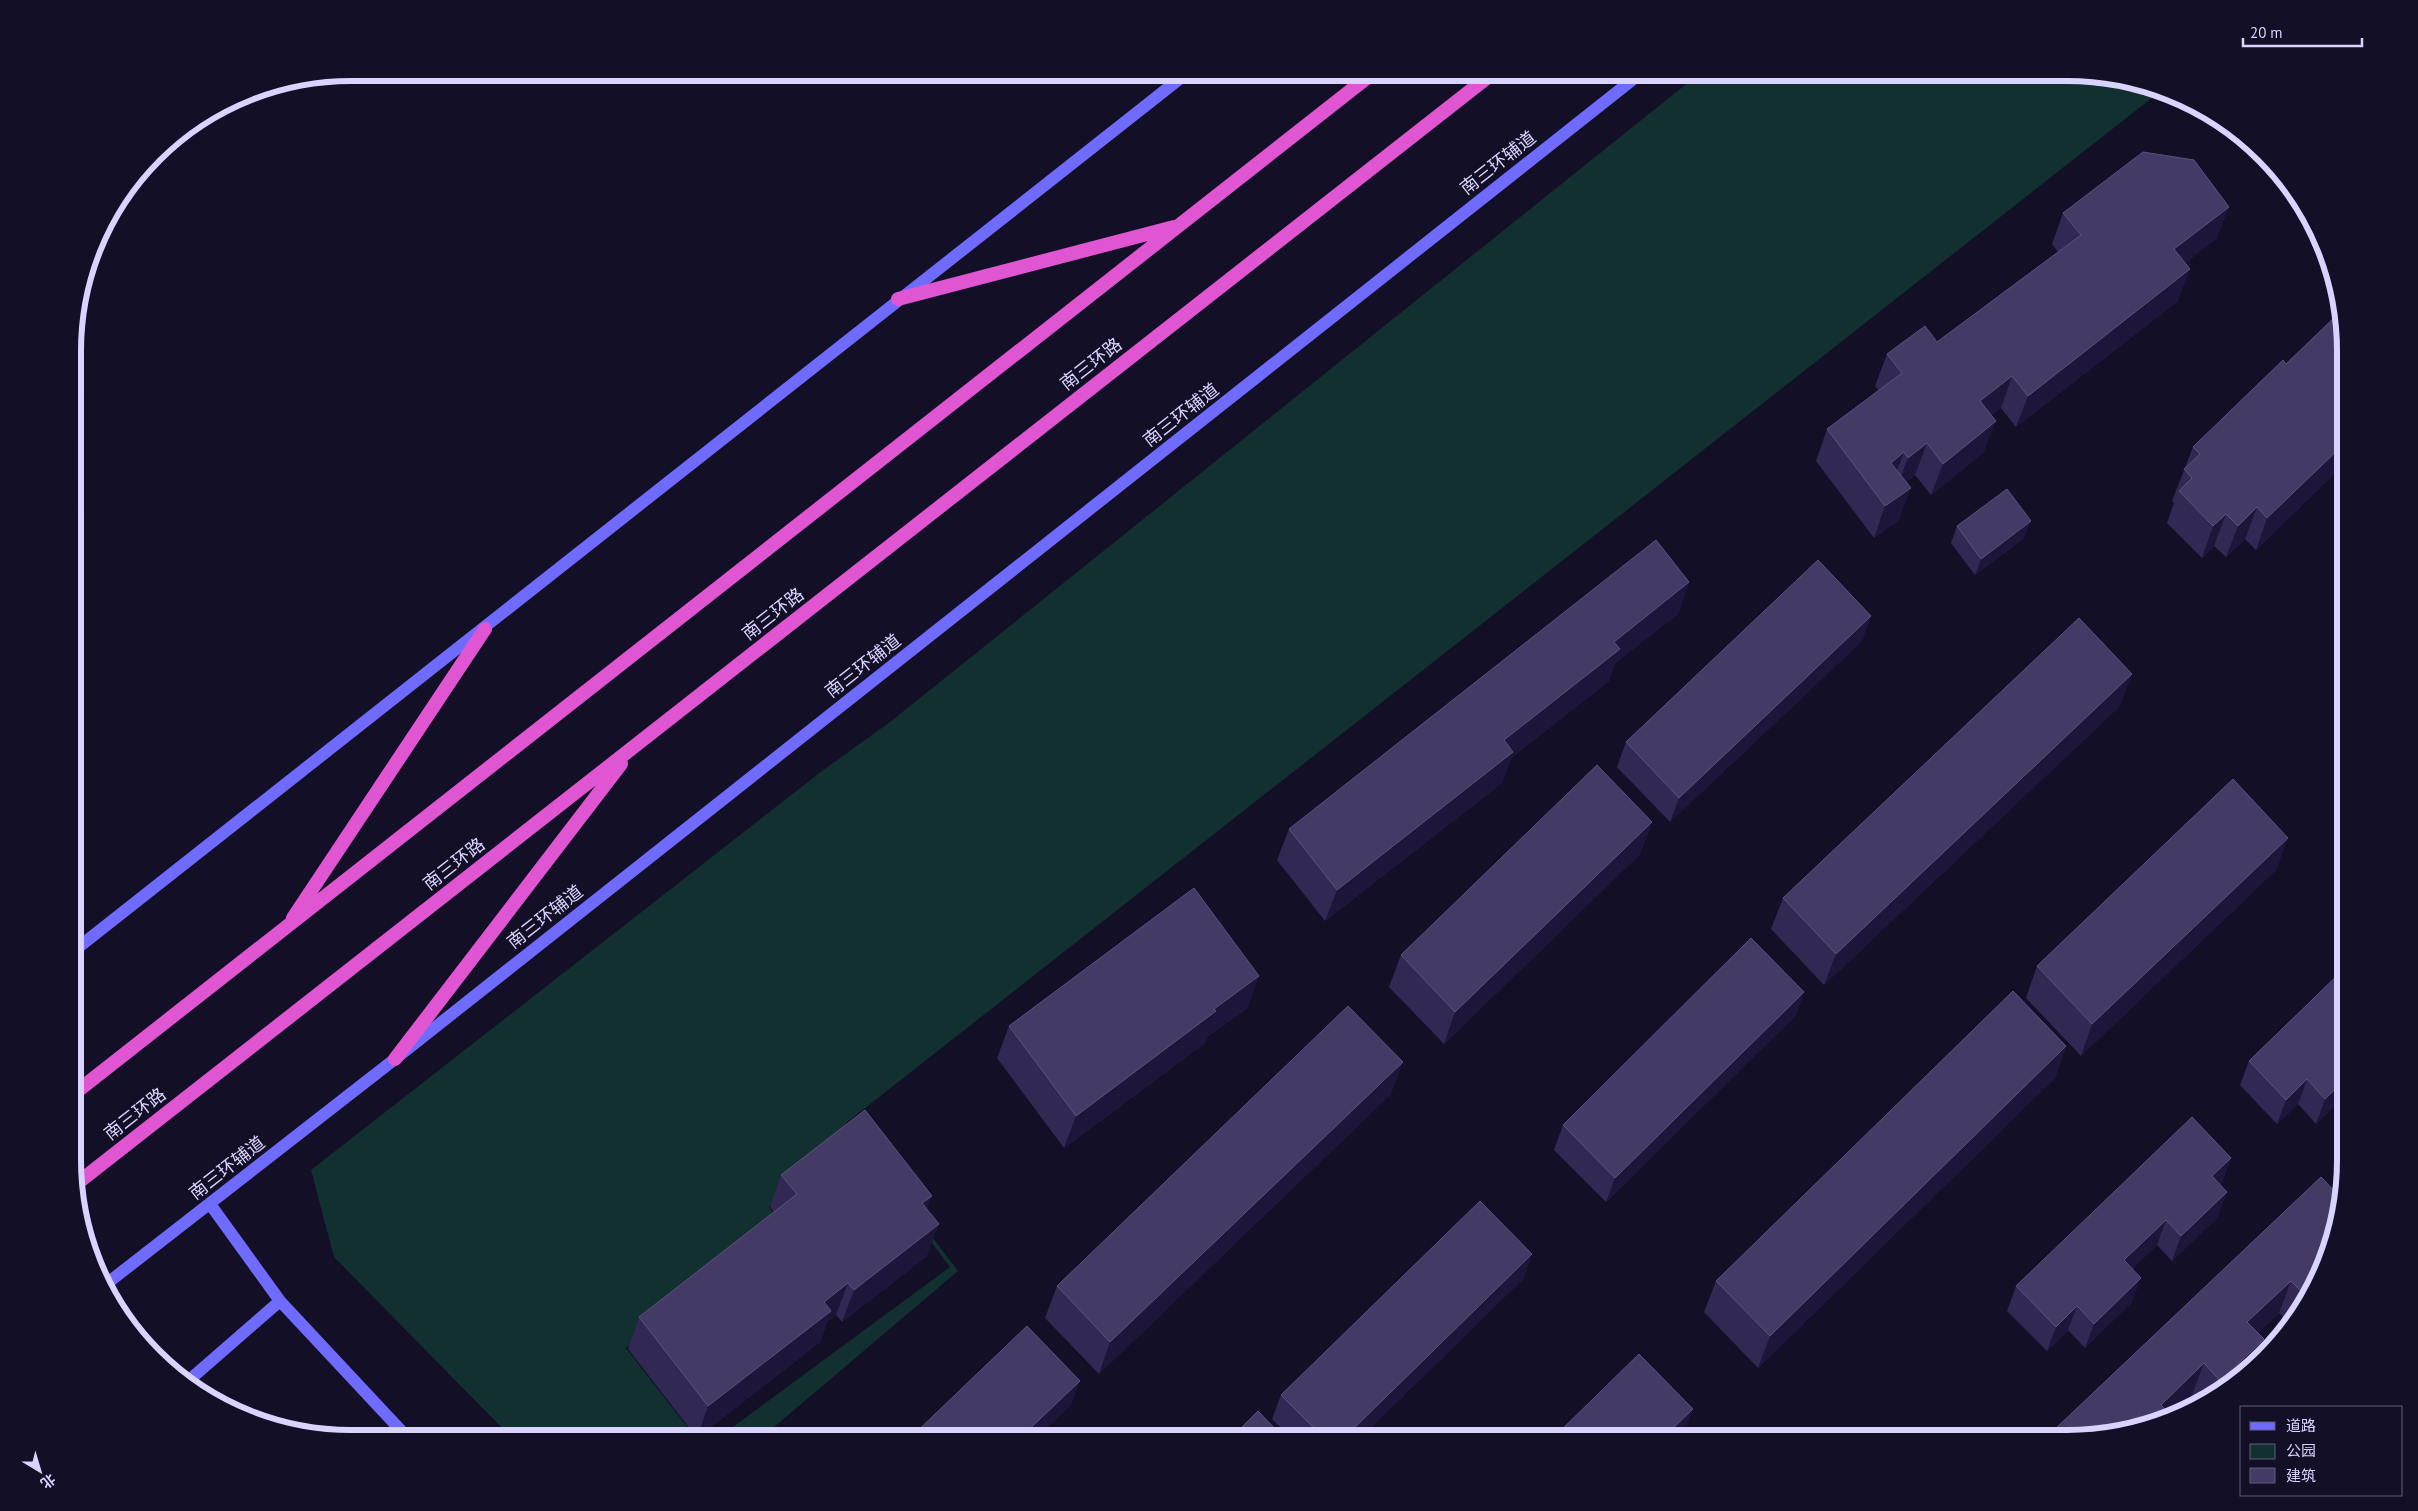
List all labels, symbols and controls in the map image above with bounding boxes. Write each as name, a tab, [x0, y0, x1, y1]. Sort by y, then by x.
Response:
scale bar	[2243, 15, 2362, 47]
text: 20 m	[2250, 23, 2283, 42]
street label: 南三环辅道	[1455, 126, 1540, 199]
street label: 南三环路	[1055, 332, 1126, 395]
street label: 南三环辅道	[1138, 378, 1223, 451]
street label: 南三环路	[737, 582, 808, 645]
street label: 南三环辅道	[820, 629, 905, 702]
street label: 南三环路	[418, 832, 489, 895]
street label: 南三环辅道	[502, 880, 587, 953]
street label: 南三环路	[99, 1082, 170, 1145]
street label: 南三环辅道	[184, 1131, 269, 1204]
legend	[2240, 1406, 2403, 1496]
text: 道路	[2286, 1416, 2316, 1435]
text: 公园	[2286, 1441, 2316, 1460]
north arrow	[15, 1446, 65, 1496]
text: 建筑	[2286, 1466, 2316, 1485]
text: 北	[37, 1470, 59, 1493]

